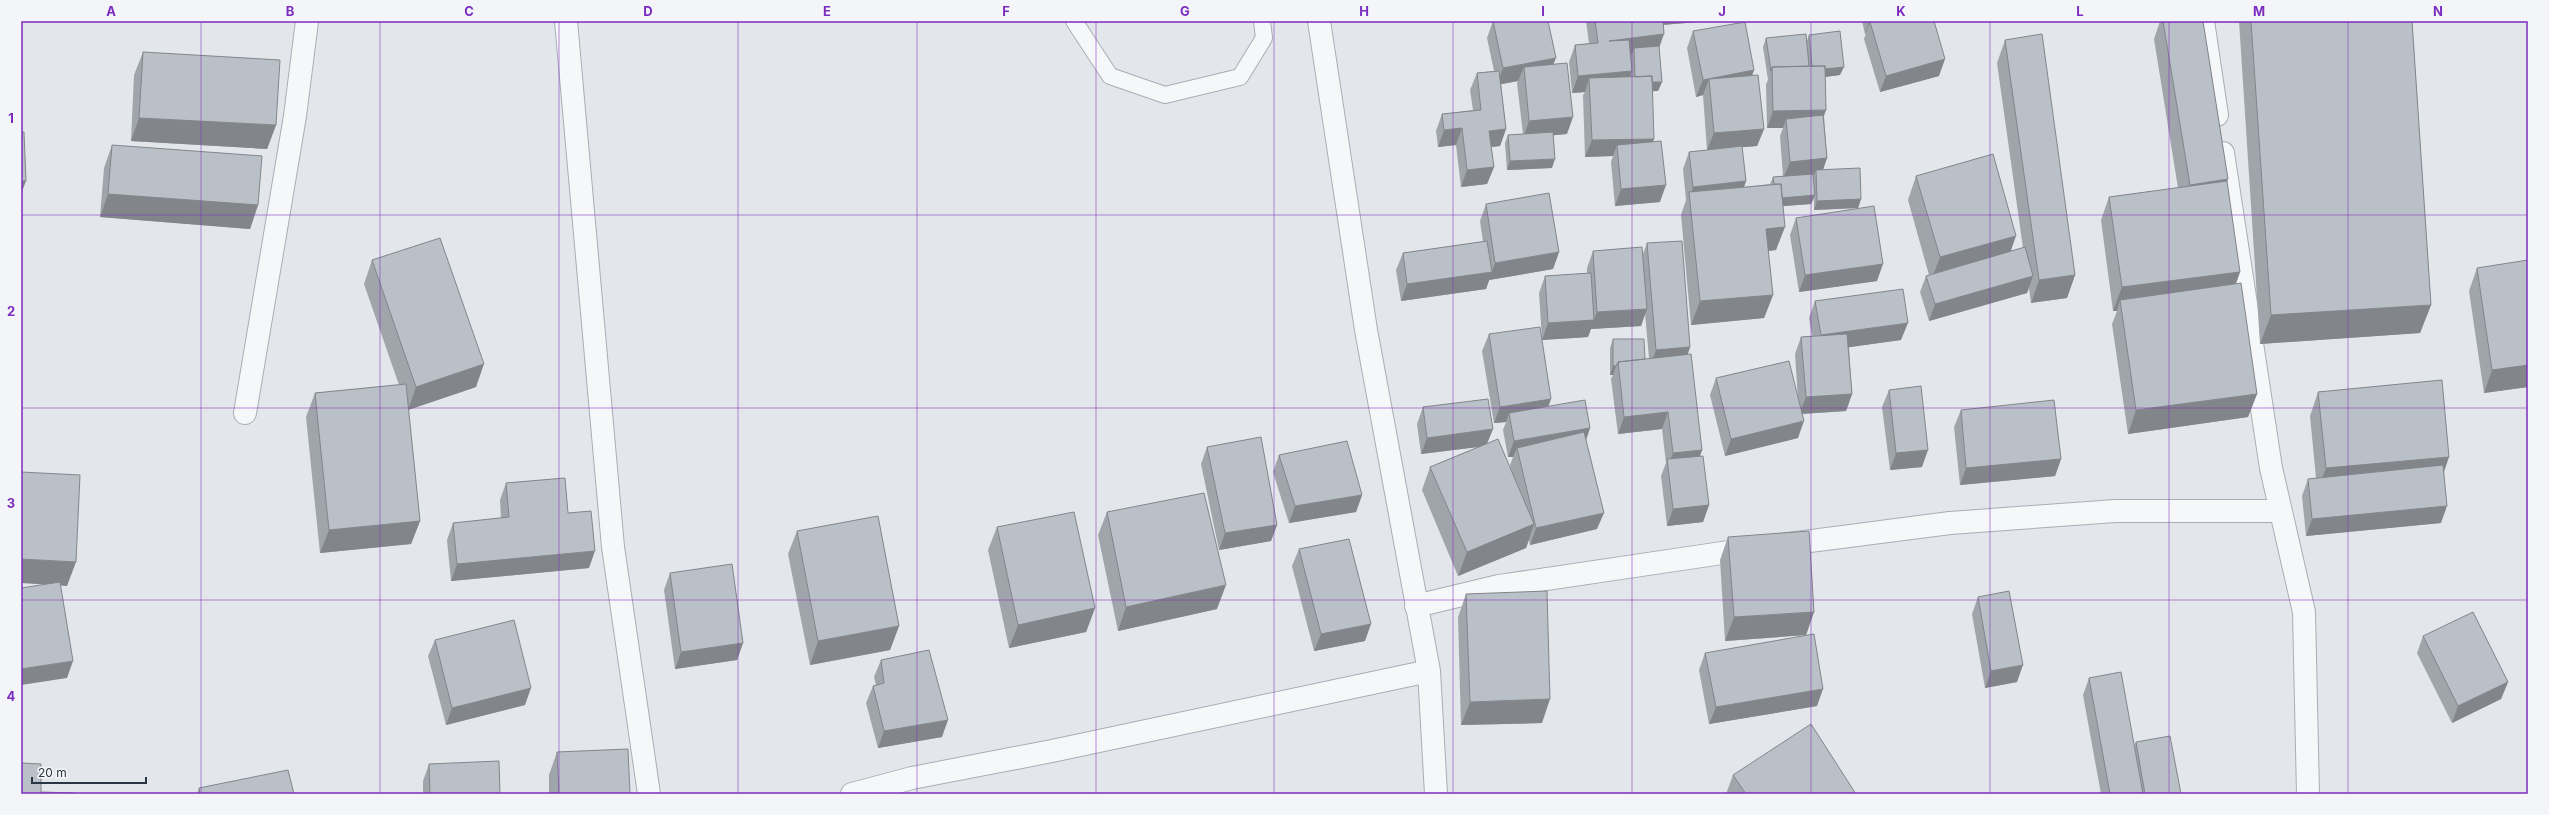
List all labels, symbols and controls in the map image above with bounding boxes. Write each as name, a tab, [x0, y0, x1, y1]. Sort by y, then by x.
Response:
text: A	[106, 3, 116, 19]
text: B	[286, 3, 295, 19]
text: C	[464, 3, 474, 19]
text: D	[643, 3, 653, 19]
text: E	[823, 3, 831, 19]
text: F	[1002, 3, 1010, 19]
text: G	[1180, 3, 1190, 19]
text: H	[1359, 3, 1369, 19]
text: I	[1541, 3, 1545, 19]
text: J	[1718, 3, 1726, 19]
text: K	[1896, 3, 1906, 19]
text: L	[2076, 3, 2084, 19]
text: M	[2253, 3, 2265, 19]
text: N	[2433, 3, 2443, 19]
text: 1	[8, 110, 14, 126]
text: 2	[7, 303, 15, 319]
text: 3	[7, 495, 15, 511]
text: 4	[7, 688, 16, 704]
scale bar	[32, 759, 146, 785]
text: 20 m	[38, 765, 67, 780]

